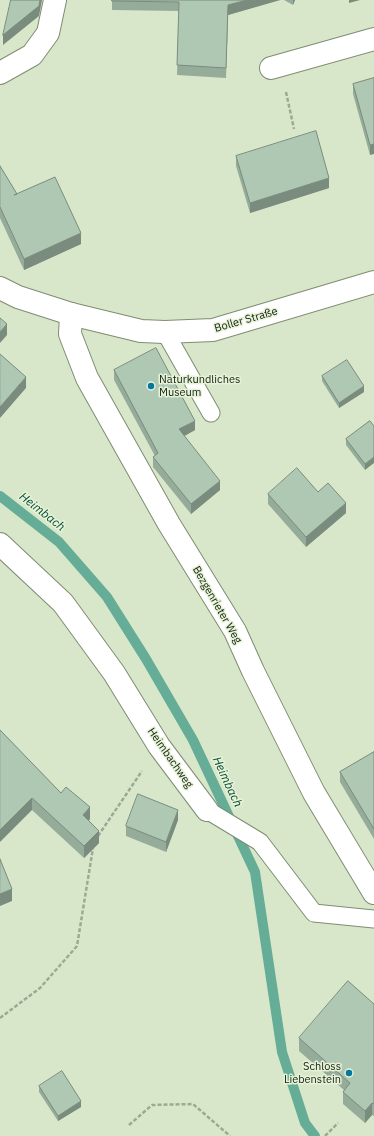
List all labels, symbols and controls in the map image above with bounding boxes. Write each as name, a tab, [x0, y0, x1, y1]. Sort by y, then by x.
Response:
street label: Boller Straße	[213, 305, 279, 335]
place label: Naturkundliches Museum	[159, 373, 240, 399]
marker: Naturkundliches Museum	[146, 381, 156, 391]
water label: Heimbach	[16, 490, 68, 534]
street label: Bezgenrieter Weg	[190, 564, 244, 646]
street label: Heimbachweg	[144, 725, 196, 791]
water label: Heimbach	[209, 754, 245, 810]
place label: Schloss Liebenstein	[284, 1060, 341, 1086]
marker: Schloss Liebenstein	[344, 1068, 354, 1078]

